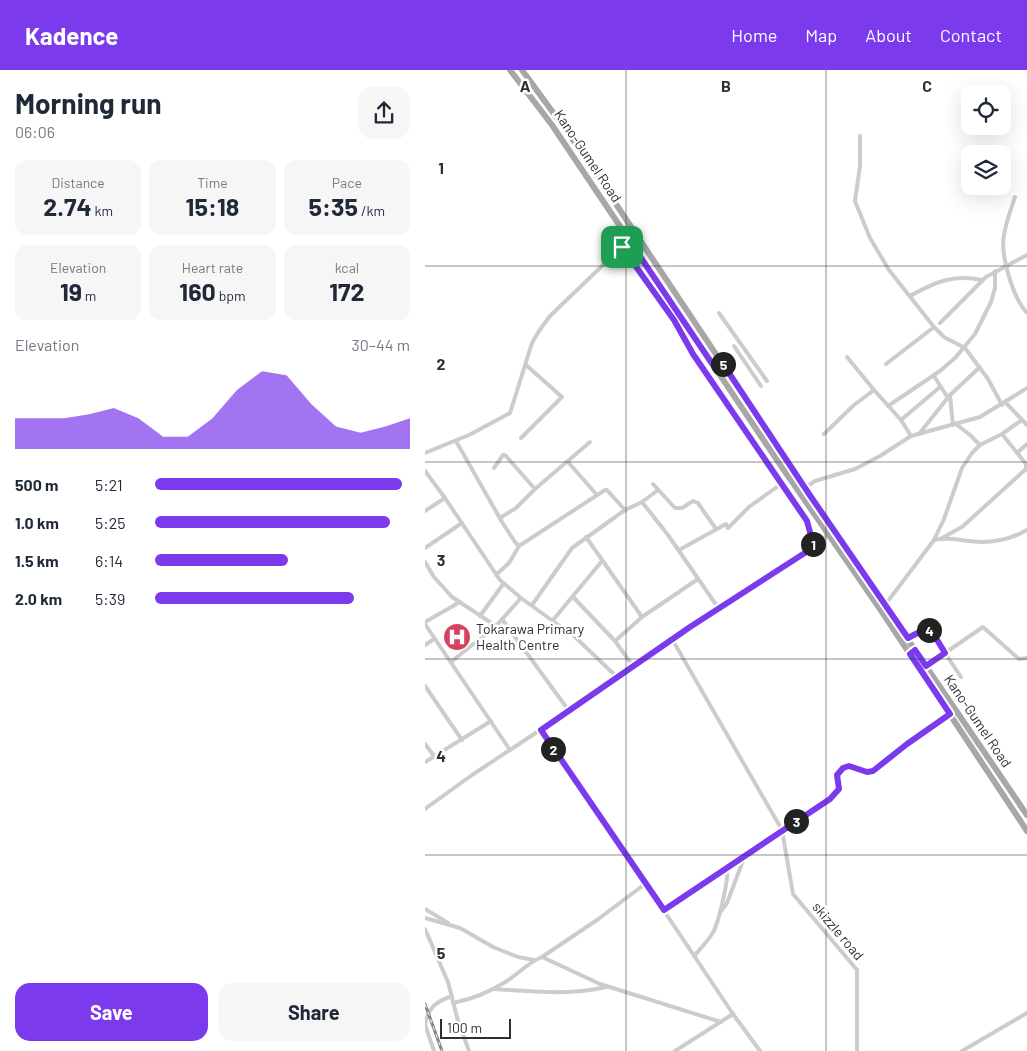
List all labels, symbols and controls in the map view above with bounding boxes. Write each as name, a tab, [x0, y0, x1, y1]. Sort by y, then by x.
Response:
text: Kadence	[25, 21, 118, 50]
text: Home	[731, 24, 777, 46]
text: Map	[805, 24, 837, 46]
text: About	[865, 24, 912, 46]
text: Contact	[940, 24, 1002, 46]
text: A	[520, 76, 531, 95]
text: B	[721, 76, 731, 95]
text: C	[922, 76, 932, 95]
map controls	[961, 85, 1011, 195]
button: locate	[961, 85, 1011, 135]
text: Morning run	[15, 86, 162, 120]
button: share	[358, 87, 410, 139]
street label: Kano-Gumel Road	[551, 106, 626, 205]
text: 06:06	[15, 122, 55, 141]
button: layers	[961, 145, 1011, 195]
text: 1	[438, 158, 444, 177]
text: Distance	[51, 174, 105, 191]
text: Time	[197, 174, 228, 191]
text: Pace	[332, 174, 362, 191]
text: 2.74	[43, 191, 92, 221]
text: 15:18	[186, 191, 239, 221]
text: 5:35	[309, 191, 358, 221]
text: km	[92, 202, 113, 219]
text: /km	[358, 202, 385, 219]
pin	[601, 226, 643, 268]
icon: arrive	[608, 233, 636, 261]
text: Elevation	[50, 259, 106, 276]
text: Heart rate	[182, 259, 243, 276]
text: kcal	[335, 259, 359, 276]
text: 19	[60, 276, 82, 306]
text: 160	[179, 276, 216, 306]
text: 172	[329, 276, 364, 306]
text: m	[82, 287, 96, 304]
text: bpm	[216, 287, 246, 304]
text: Elevation	[15, 335, 79, 354]
text: 30–44 m	[351, 335, 410, 354]
pin: 5	[711, 352, 735, 376]
text: 2	[437, 354, 446, 373]
text: 5	[720, 356, 727, 373]
text: 500 m	[15, 475, 58, 494]
text: 5:21	[95, 475, 123, 494]
text: 1.0 km	[15, 513, 59, 532]
text: 5:25	[95, 513, 125, 532]
pin: 1	[801, 532, 825, 556]
text: 1	[811, 536, 816, 553]
text: 3	[437, 550, 445, 569]
text: 1.5 km	[15, 551, 59, 570]
text: 6:14	[95, 551, 123, 570]
text: 2.0 km	[15, 589, 62, 608]
text: 5:39	[95, 589, 125, 608]
pin: 4	[917, 618, 941, 642]
place label: Tokarawa Primary Health Centre	[476, 620, 585, 653]
hospital icon: Tokarawa Primary Health Centre	[442, 622, 472, 652]
text: 4	[925, 622, 934, 639]
street label: Kano-Gumel Road	[941, 671, 1016, 770]
pin: 2	[541, 736, 565, 762]
text: 2	[550, 741, 557, 758]
text: 4	[436, 746, 446, 765]
pin: 3	[783, 808, 809, 834]
text: 3	[793, 813, 800, 830]
street label: skizzle road	[809, 898, 868, 963]
text: 5	[437, 943, 446, 962]
button: Save	[15, 983, 208, 1041]
button: Share	[218, 983, 410, 1041]
scale bar	[440, 1016, 511, 1039]
text: 100 m	[447, 1019, 482, 1036]

